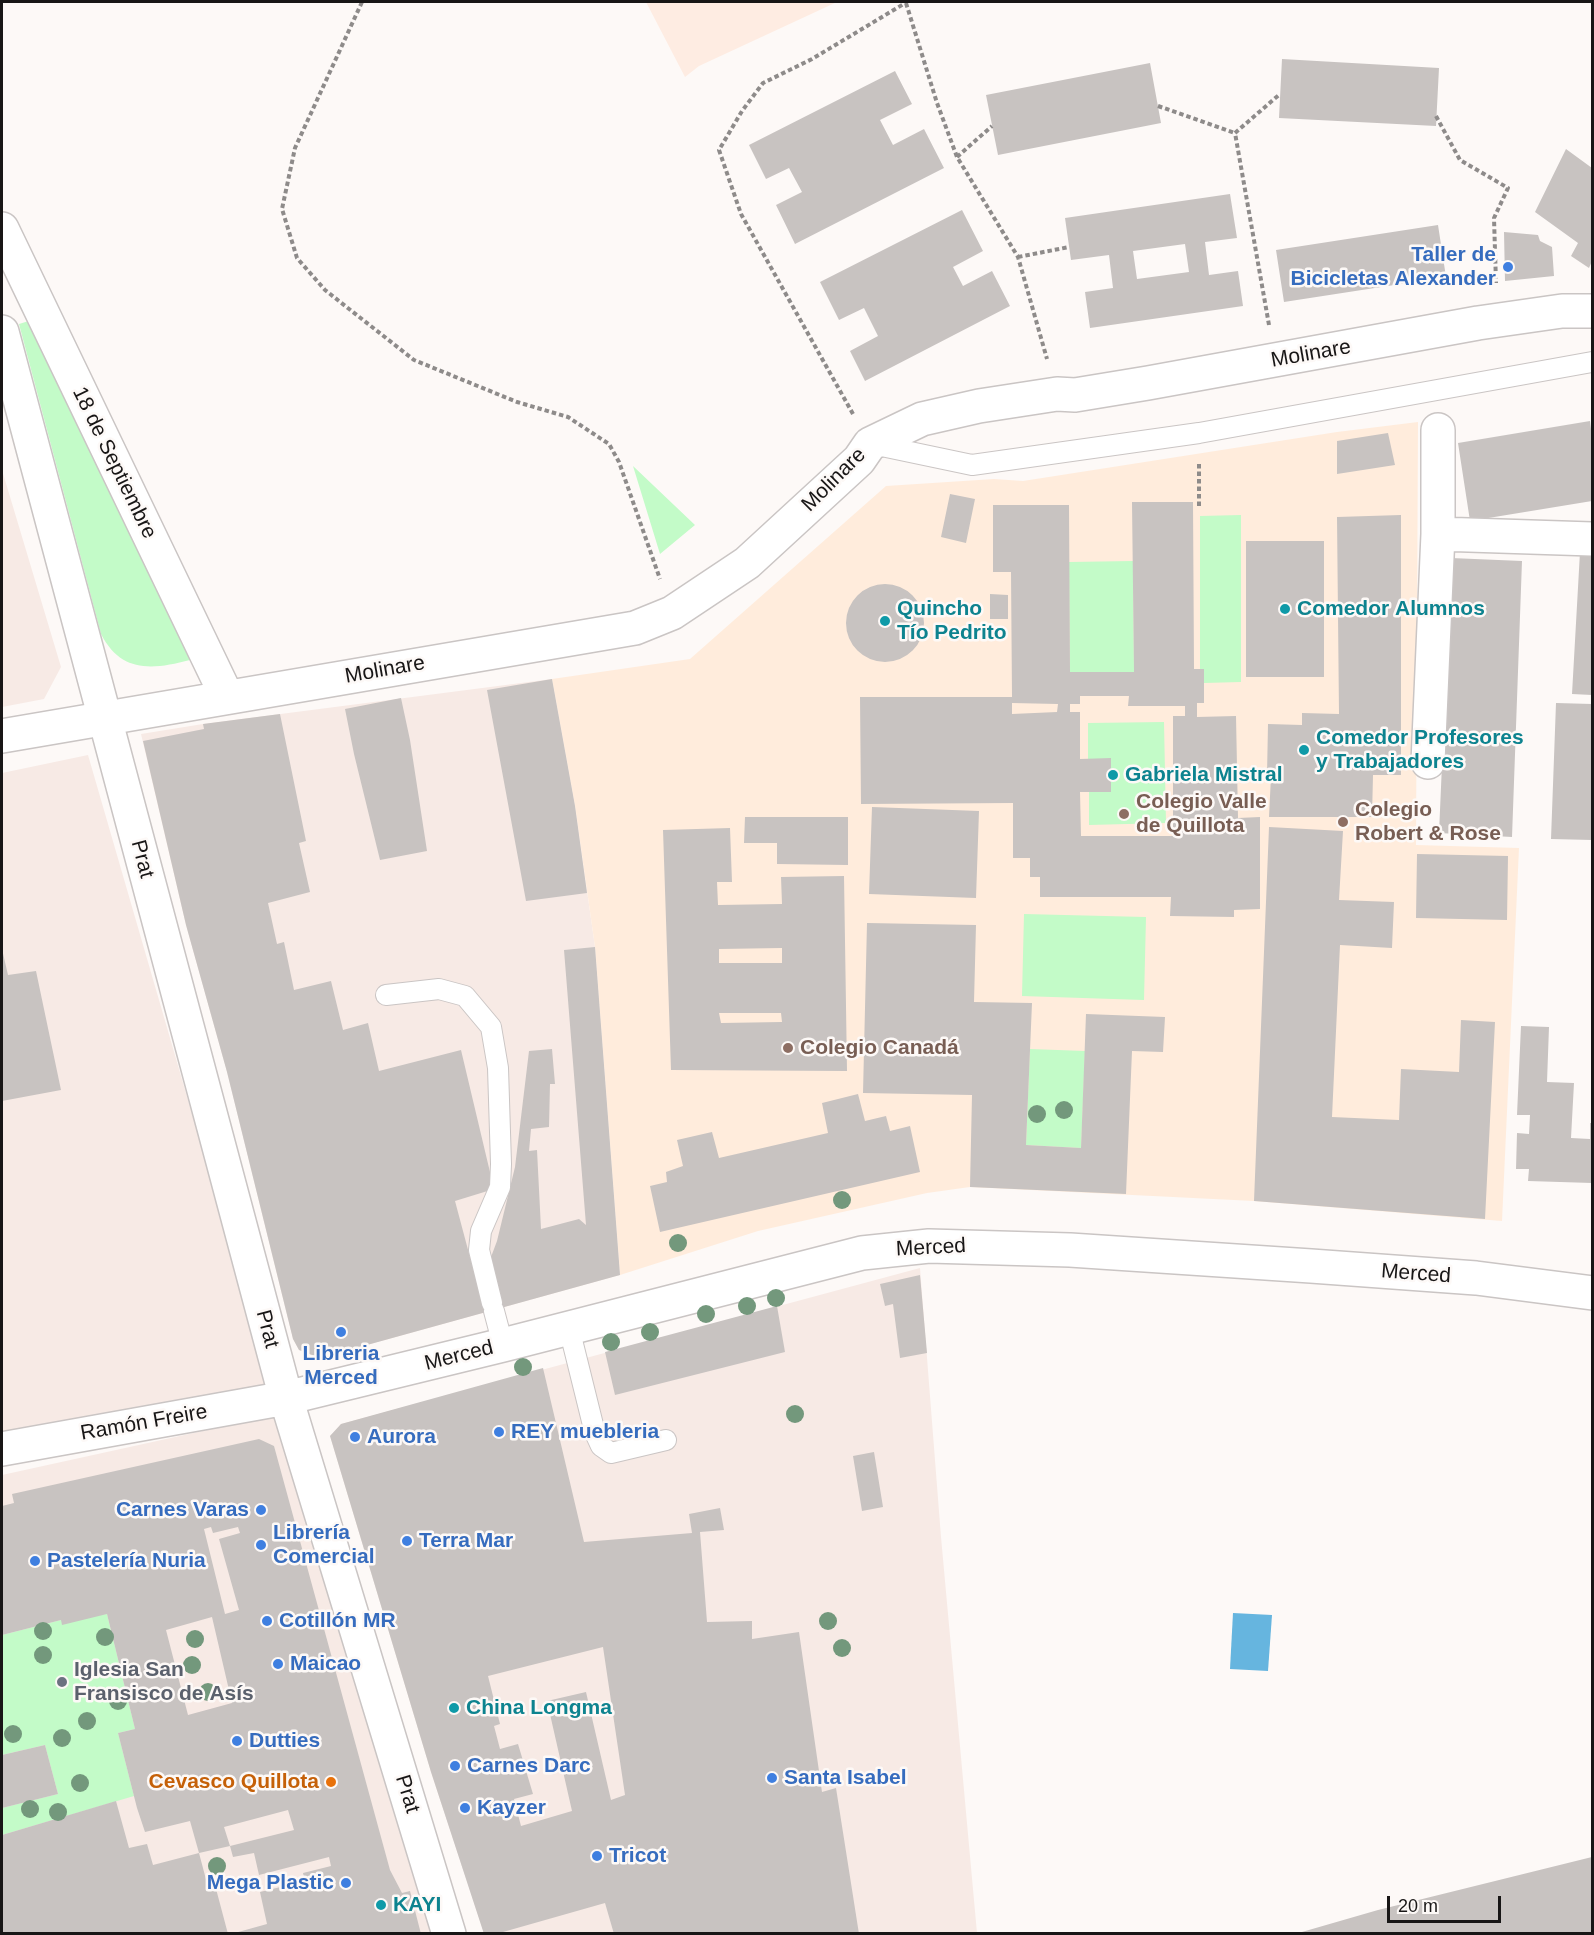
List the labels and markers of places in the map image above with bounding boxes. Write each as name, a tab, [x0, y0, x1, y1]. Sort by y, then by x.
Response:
place label: Taller de Bicicletas Alexander	[1291, 242, 1496, 292]
marker: Taller de Bicicletas Alexander	[1501, 260, 1515, 274]
place label: Quincho Tío Pedrito	[897, 596, 1007, 646]
place label: Comedor Alumnos	[1297, 596, 1485, 622]
marker: Comedor Alumnos	[1278, 602, 1292, 616]
marker: Quincho Tío Pedrito	[878, 614, 892, 628]
place label: Comedor Profesores y Trabajadores	[1316, 725, 1524, 775]
marker: Comedor Profesores y Trabajadores	[1297, 743, 1311, 757]
place label: Gabriela Mistral	[1125, 762, 1283, 788]
marker: Gabriela Mistral	[1106, 768, 1120, 782]
place label: Colegio Valle de Quillota	[1136, 789, 1267, 839]
place label: Colegio Robert & Rose	[1355, 797, 1501, 847]
marker: Colegio Valle de Quillota	[1117, 807, 1131, 821]
marker: Colegio Robert & Rose	[1336, 815, 1350, 829]
place label: Colegio Canadá	[800, 1035, 959, 1061]
marker: Colegio Canadá	[781, 1041, 795, 1055]
marker: Libreria Merced	[334, 1325, 348, 1339]
place label: Libreria Merced	[302, 1341, 380, 1391]
place label: REY muebleria	[511, 1419, 659, 1445]
place label: Aurora	[367, 1424, 436, 1450]
marker: REY muebleria	[492, 1425, 506, 1439]
marker: Aurora	[348, 1430, 362, 1444]
place label: Carnes Varas	[116, 1497, 249, 1523]
marker: Carnes Varas	[254, 1503, 268, 1517]
place label: Librería Comercial	[273, 1520, 375, 1570]
place label: Terra Mar	[419, 1528, 513, 1554]
marker: Terra Mar	[400, 1534, 414, 1548]
marker: Librería Comercial	[254, 1538, 268, 1552]
place label: Pastelería Nuria	[47, 1548, 206, 1574]
marker: Pastelería Nuria	[28, 1554, 42, 1568]
place label: Cotillón MR	[279, 1608, 396, 1634]
marker: Cotillón MR	[260, 1614, 274, 1628]
place label: Maicao	[290, 1651, 361, 1677]
place label: Iglesia San Fransisco de Asís	[74, 1657, 254, 1707]
marker: Maicao	[271, 1657, 285, 1671]
marker: Iglesia San Fransisco de Asís	[55, 1675, 69, 1689]
place label: China Longma	[466, 1695, 612, 1721]
marker: China Longma	[447, 1701, 461, 1715]
place label: Dutties	[249, 1728, 320, 1754]
marker: Dutties	[230, 1734, 244, 1748]
place label: Carnes Darc	[467, 1753, 591, 1779]
marker: Carnes Darc	[448, 1759, 462, 1773]
place label: Santa Isabel	[784, 1765, 907, 1791]
place label: Cevasco Quillota	[149, 1769, 319, 1795]
marker: Santa Isabel	[765, 1771, 779, 1785]
marker: Cevasco Quillota	[324, 1775, 338, 1789]
place label: Kayzer	[477, 1795, 546, 1821]
marker: Kayzer	[458, 1801, 472, 1815]
place label: Tricot	[609, 1843, 666, 1869]
marker: Tricot	[590, 1849, 604, 1863]
place label: Mega Plastic	[207, 1870, 334, 1896]
marker: Mega Plastic	[339, 1876, 353, 1890]
place label: KAYI	[393, 1892, 441, 1918]
marker: KAYI	[374, 1898, 388, 1912]

